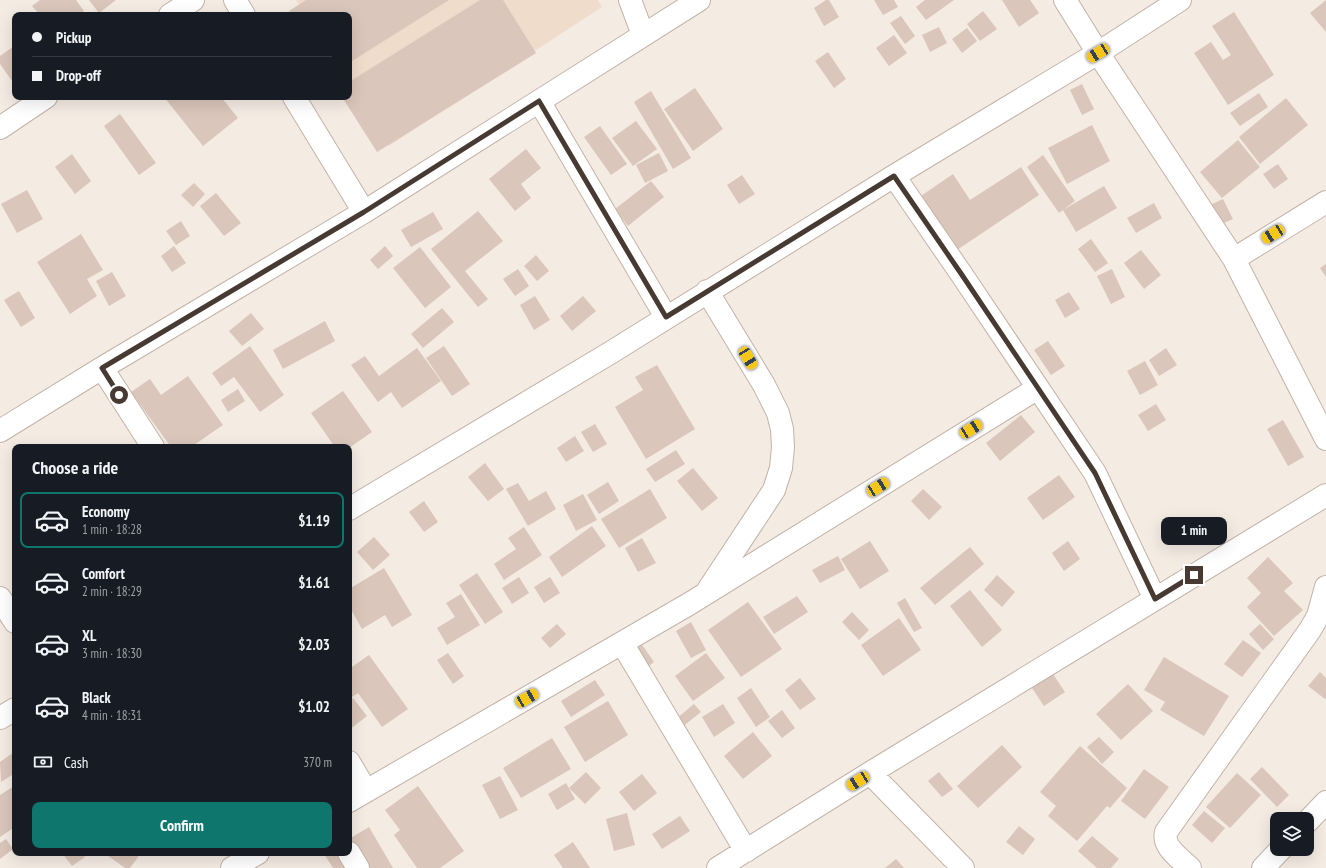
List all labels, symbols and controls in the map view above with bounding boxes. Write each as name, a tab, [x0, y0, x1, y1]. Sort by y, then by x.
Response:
text: Pickup	[56, 28, 91, 47]
car	[1085, 42, 1111, 64]
text: Drop-off	[56, 66, 101, 85]
car	[1260, 223, 1286, 245]
car	[737, 345, 759, 371]
route start	[110, 386, 128, 404]
car	[958, 418, 984, 440]
text: Choose a ride	[32, 456, 118, 479]
car	[865, 476, 891, 498]
icon: car	[34, 502, 70, 538]
text: Economy	[82, 502, 130, 521]
text: $1.19	[298, 511, 330, 530]
callout: 1 min	[1161, 517, 1227, 545]
text: 1 min · 18:28	[82, 521, 142, 538]
text: 1 min	[1181, 522, 1207, 539]
icon: car	[34, 564, 70, 600]
text: Comfort	[82, 564, 125, 583]
route end	[1185, 566, 1203, 584]
text: $1.61	[298, 573, 330, 592]
text: 2 min · 18:29	[82, 583, 142, 600]
icon: car	[34, 626, 70, 662]
text: XL	[82, 626, 96, 645]
text: $2.03	[298, 635, 330, 654]
text: 3 min · 18:30	[82, 645, 142, 662]
car	[514, 687, 540, 709]
icon: car	[34, 688, 70, 724]
text: Black	[82, 688, 111, 707]
text: $1.02	[298, 697, 330, 716]
text: 4 min · 18:31	[82, 707, 142, 724]
icon: cash	[32, 751, 54, 773]
text: Cash	[64, 753, 88, 772]
text: 370 m	[303, 754, 332, 771]
car	[845, 770, 871, 792]
button: Confirm	[32, 802, 332, 848]
map controls	[1270, 812, 1314, 856]
button: layers	[1270, 812, 1314, 856]

